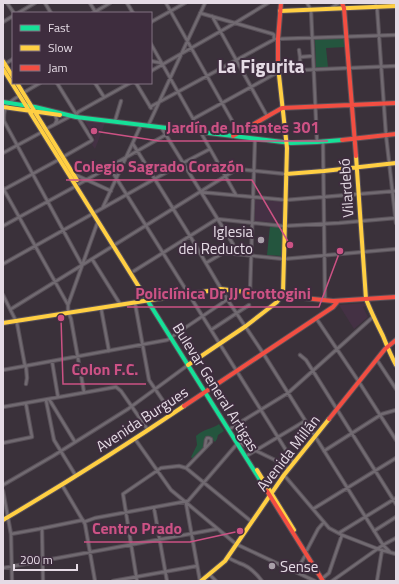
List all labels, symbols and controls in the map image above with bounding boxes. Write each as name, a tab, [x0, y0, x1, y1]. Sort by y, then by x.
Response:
legend	[12, 12, 152, 84]
text: Fast	[48, 18, 71, 37]
text: Slow	[48, 38, 73, 57]
district label: La Figurita	[217, 51, 305, 80]
text: Jam	[48, 58, 68, 77]
callout: Jardín de Infantes 301	[159, 113, 328, 141]
text: Jardín de Infantes 301	[167, 115, 319, 139]
callout: Colegio Sagrado Corazón	[66, 152, 252, 180]
text: Colegio Sagrado Corazón	[74, 154, 244, 178]
street label: Vilardebó	[332, 158, 360, 218]
place label: Iglesia del Reducto	[178, 220, 253, 260]
marker: Iglesia del Reducto	[256, 235, 266, 245]
callout: Policlínica Dr JJ Crottogini	[127, 279, 319, 307]
text: Policlínica Dr JJ Crottogini	[135, 281, 311, 305]
street label: Bulevar General Artigas	[167, 318, 265, 456]
callout: Colon F.C.	[63, 356, 146, 384]
text: Colon F.C.	[72, 357, 138, 381]
street label: Avenida Burgues	[91, 380, 193, 457]
street label: Avenida Millán	[251, 410, 325, 496]
callout: Centro Prado	[84, 514, 190, 542]
text: Centro Prado	[92, 516, 182, 540]
scale bar	[14, 546, 77, 572]
text: 200 m	[20, 550, 53, 569]
place label: Sense	[280, 555, 318, 578]
marker: Sense	[267, 561, 277, 571]

